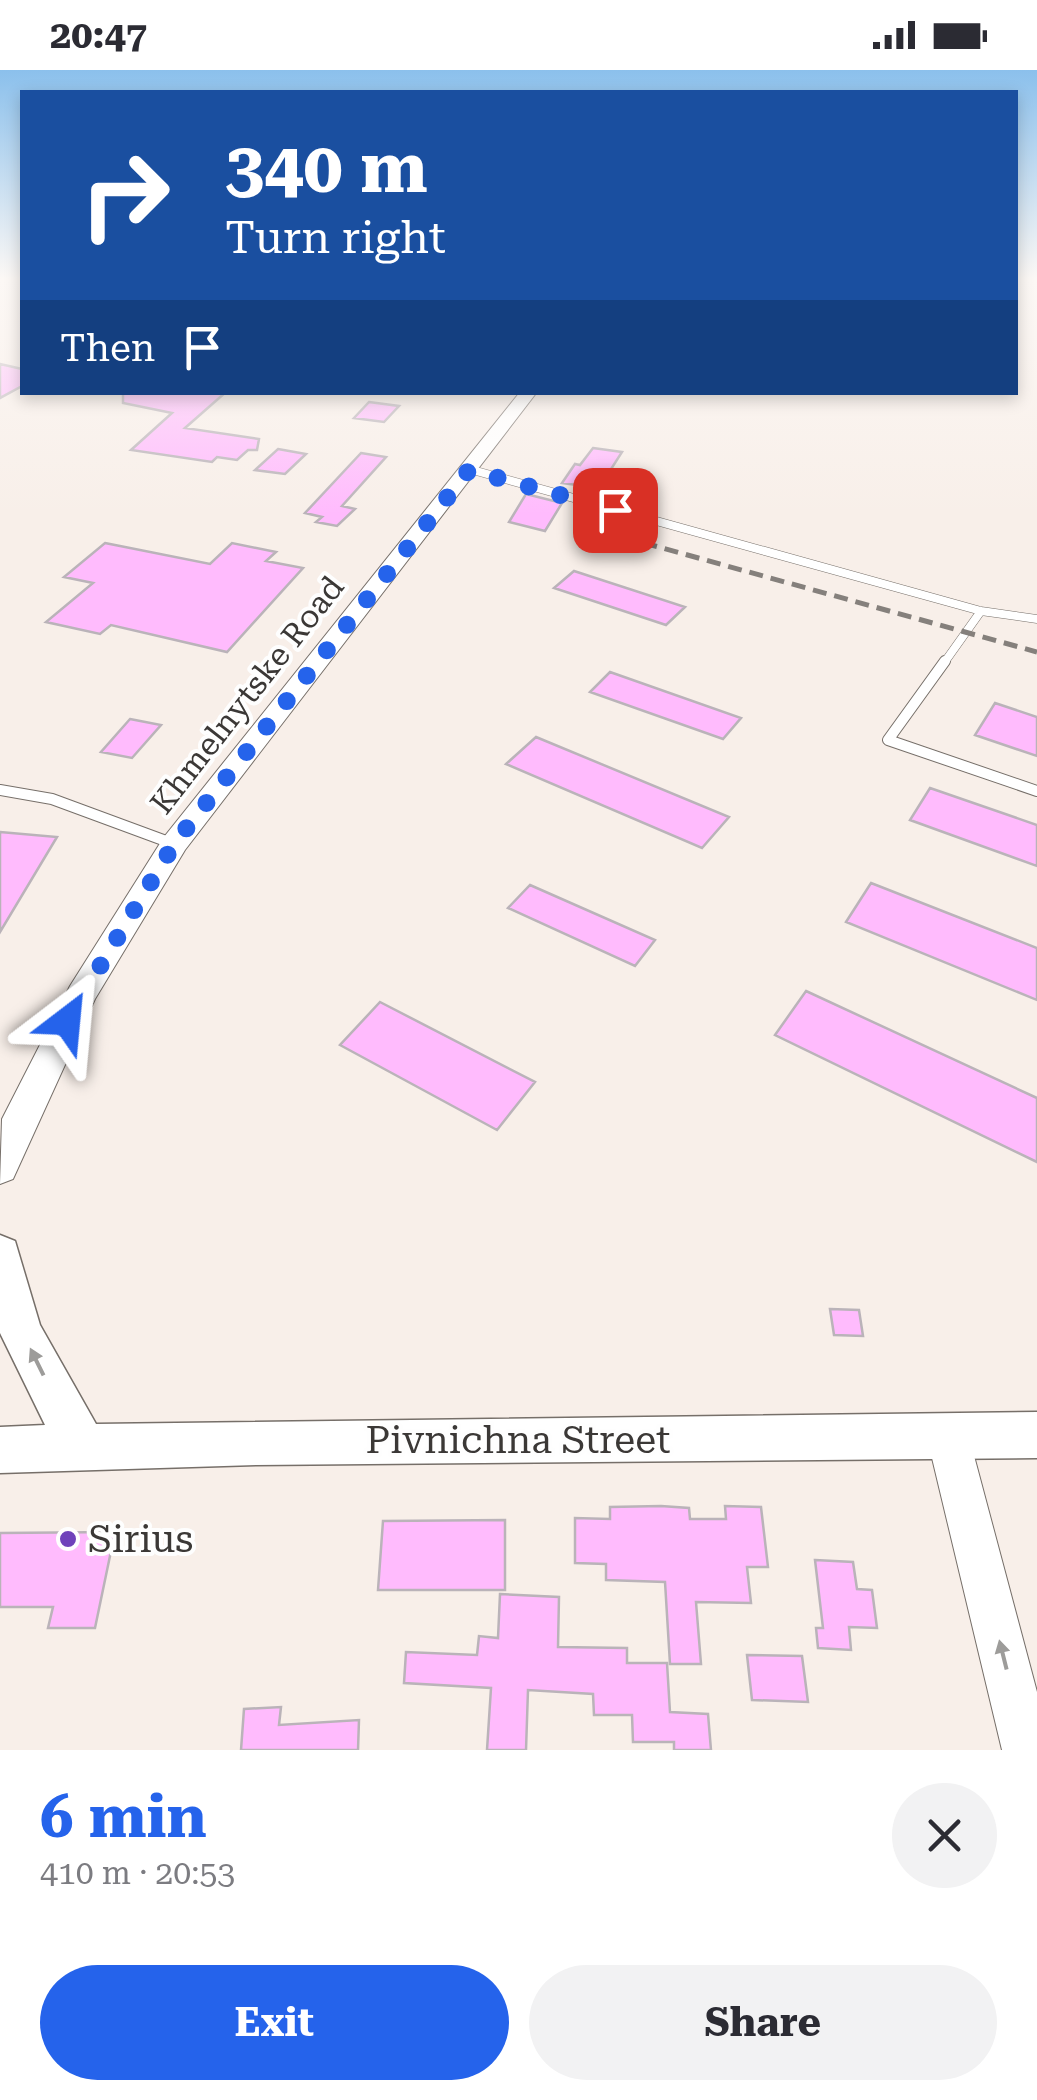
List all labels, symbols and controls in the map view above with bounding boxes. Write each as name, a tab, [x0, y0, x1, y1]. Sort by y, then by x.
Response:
text: 20:47	[50, 13, 147, 57]
text: 340 m	[225, 127, 428, 209]
icon: right	[60, 130, 190, 260]
text: Turn right	[225, 211, 446, 264]
icon: arrive	[175, 320, 230, 375]
text: Then	[60, 326, 155, 370]
pin	[573, 468, 658, 553]
icon: arrive	[588, 483, 643, 538]
street label: Khmelnytske Road	[142, 569, 352, 821]
position arrow	[15, 969, 119, 1073]
one-way arrow	[28, 1348, 45, 1377]
street label: Pivnichna Street	[366, 1418, 670, 1462]
place label: Sirius	[88, 1517, 193, 1561]
marker: Sirius	[57, 1528, 79, 1550]
one-way arrow	[995, 1639, 1010, 1670]
text: 6 min	[40, 1781, 207, 1852]
button: close	[892, 1783, 997, 1888]
text: 410 m · 20:53	[40, 1854, 235, 1892]
button: Exit	[40, 1965, 509, 2080]
button: Share	[529, 1965, 997, 2080]

